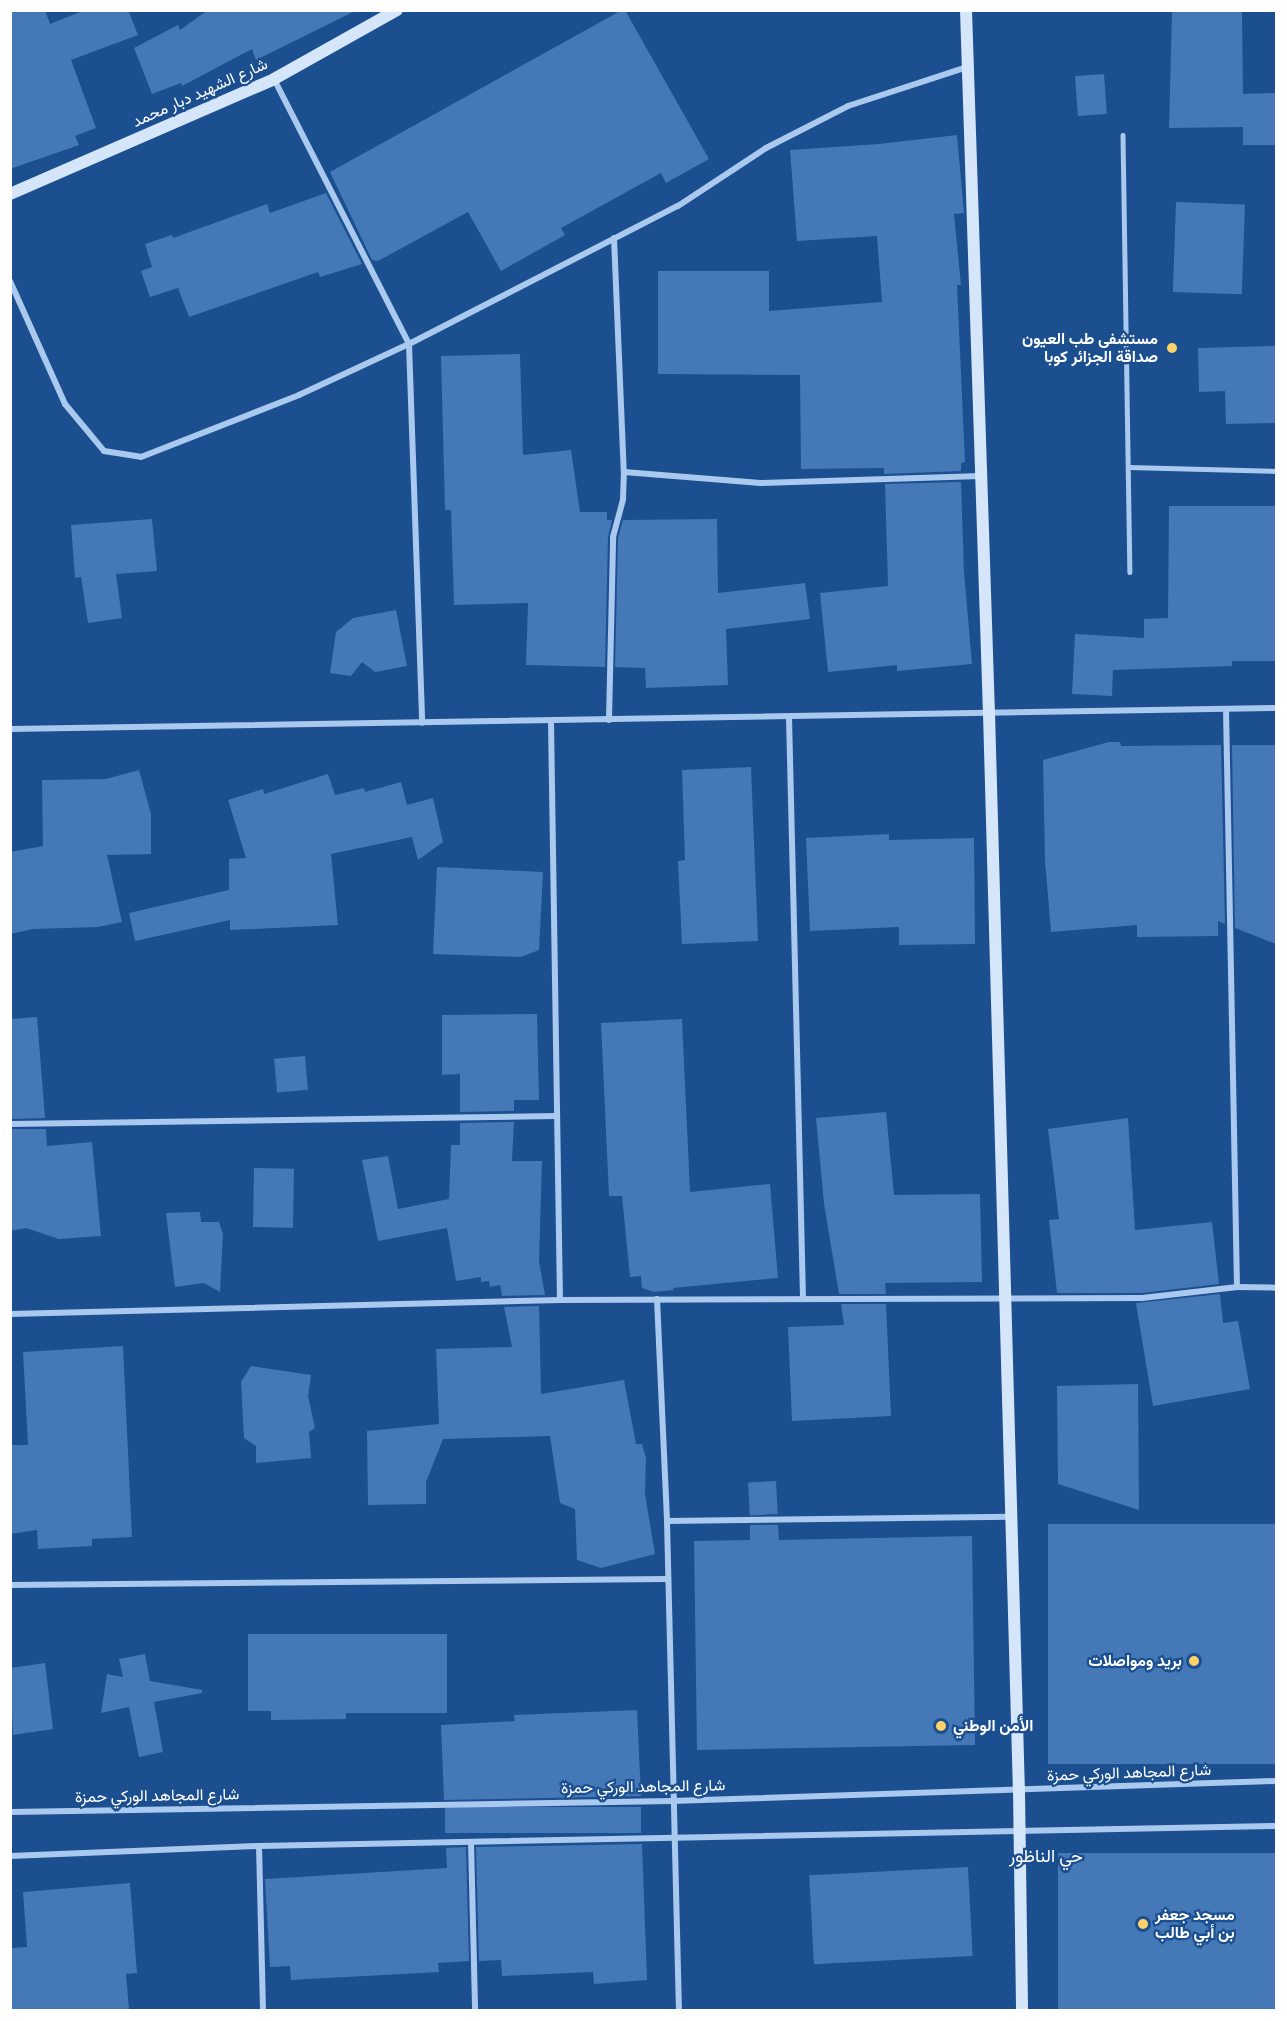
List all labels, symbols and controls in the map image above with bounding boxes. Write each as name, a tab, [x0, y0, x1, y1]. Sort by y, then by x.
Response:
street label: شارع الشهيد دبار محمد	[129, 54, 271, 132]
place label: مستشفى طب العيون صداقة الجزائر كوبا	[1022, 329, 1158, 367]
marker: مستشفى طب العيون صداقة الجزائر كوبا	[1163, 339, 1181, 357]
place label: بريد ومواصلات	[1088, 1651, 1182, 1671]
marker: بريد ومواصلات	[1187, 1654, 1201, 1668]
place label: الأمن الوطني	[953, 1716, 1033, 1736]
marker: الأمن الوطني	[934, 1719, 948, 1733]
street label: شارع المجاهد الوركي حمزة	[1047, 1761, 1211, 1785]
street label: شارع المجاهد الوركي حمزة	[561, 1776, 725, 1798]
street label: شارع المجاهد الوركي حمزة	[75, 1785, 239, 1807]
district label: حي الناظور	[1009, 1845, 1083, 1867]
place label: مسجد جعفر بن أبي طالب	[1155, 1905, 1235, 1943]
marker: مسجد جعفر بن أبي طالب	[1136, 1917, 1150, 1931]

